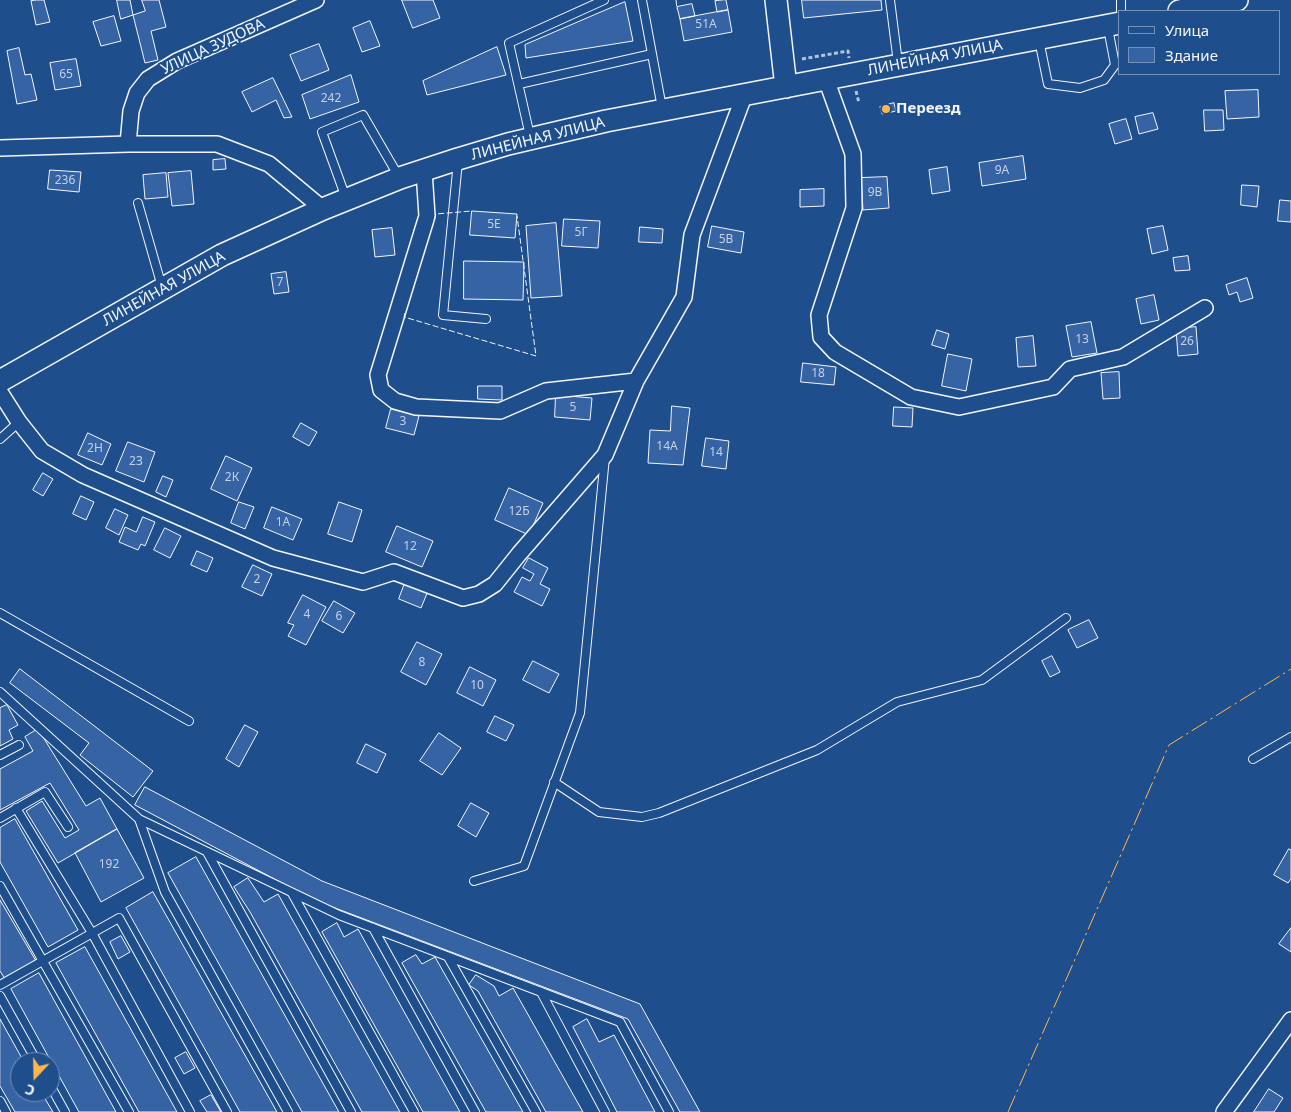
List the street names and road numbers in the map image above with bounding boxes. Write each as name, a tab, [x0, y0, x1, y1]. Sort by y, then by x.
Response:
street label: УЛИЦА ЗУДОВА	[158, 15, 268, 79]
street label: ЛИНЕЙНАЯ УЛИЦА	[866, 36, 1004, 80]
street label: ЛИНЕЙНАЯ УЛИЦА	[469, 114, 607, 164]
street label: ЛИНЕЙНАЯ УЛИЦА	[100, 248, 228, 330]

